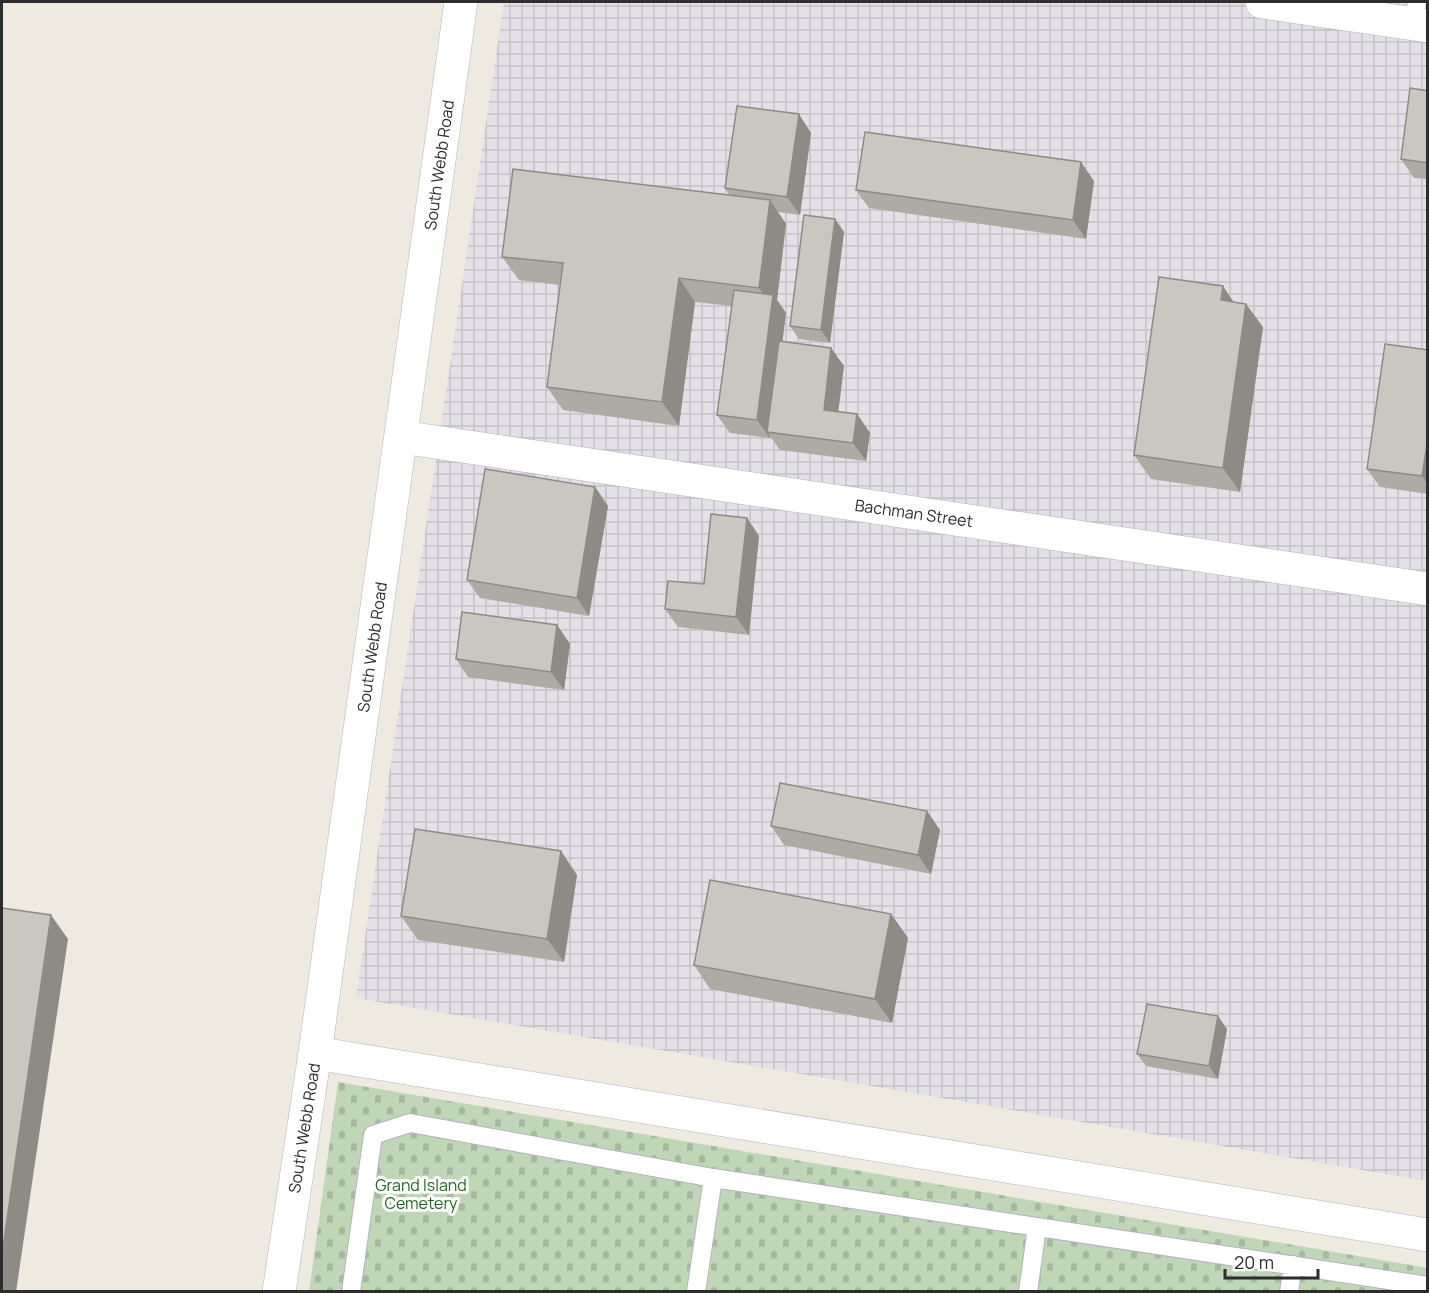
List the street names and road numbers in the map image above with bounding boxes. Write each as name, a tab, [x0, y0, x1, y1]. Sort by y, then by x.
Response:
street label: South Webb Road	[419, 98, 459, 232]
street label: Bachman Street	[853, 494, 975, 532]
street label: South Webb Road	[352, 580, 392, 714]
street label: South Webb Road	[283, 1061, 325, 1195]

